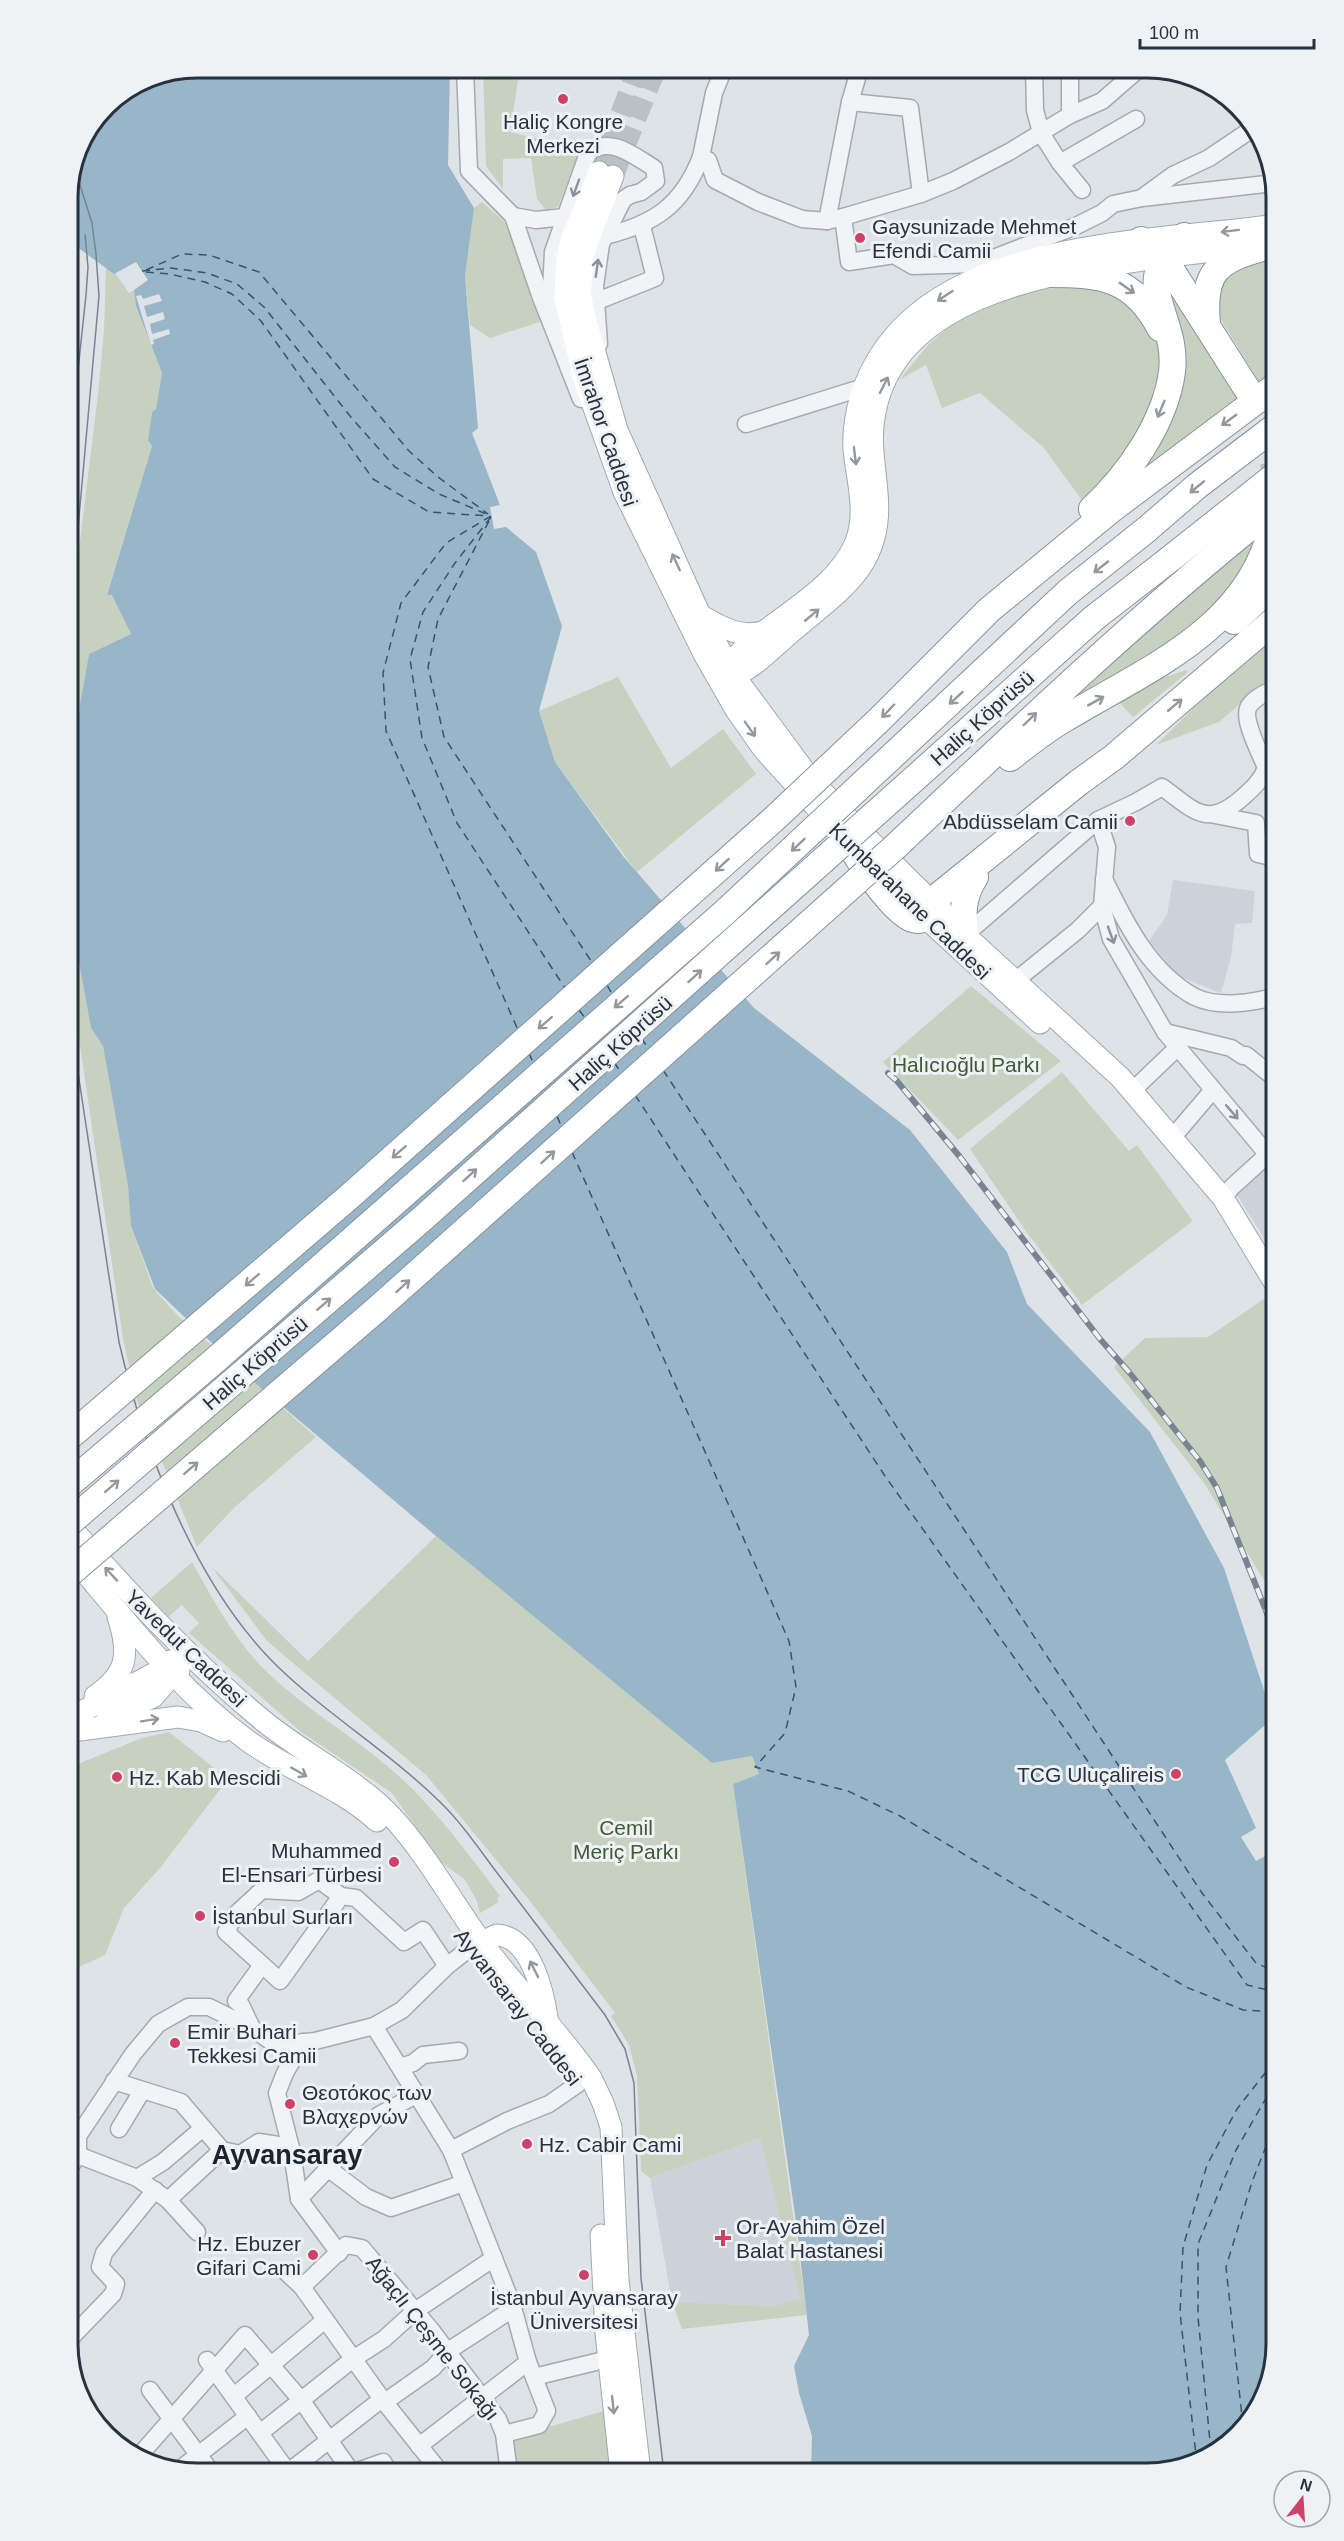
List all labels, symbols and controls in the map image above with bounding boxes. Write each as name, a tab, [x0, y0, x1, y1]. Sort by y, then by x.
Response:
scale bar	[1140, 12, 1314, 50]
text: 100 m	[1149, 23, 1199, 43]
marker: Haliç Kongre Merkezi	[556, 92, 570, 106]
place label: Haliç Kongre Merkezi	[503, 110, 623, 157]
one-way arrow	[569, 178, 580, 197]
place label: Gaysunizade Mehmet Efendi Camii	[872, 215, 1076, 262]
one-way arrow	[1221, 226, 1241, 237]
marker: Gaysunizade Mehmet Efendi Camii	[853, 231, 867, 245]
one-way arrow	[592, 259, 603, 279]
one-way arrow	[1118, 282, 1134, 294]
one-way arrow	[937, 290, 954, 302]
street label: İmrahor Caddesi	[570, 355, 642, 509]
one-way arrow	[879, 376, 891, 394]
one-way arrow	[1155, 400, 1166, 418]
one-way arrow	[1221, 414, 1237, 426]
one-way arrow	[850, 446, 861, 466]
one-way arrow	[1189, 480, 1205, 493]
one-way arrow	[669, 553, 681, 571]
one-way arrow	[1093, 560, 1109, 573]
one-way arrow	[804, 608, 819, 622]
street label: Haliç Köprüsü	[926, 666, 1038, 770]
one-way arrow	[949, 690, 964, 705]
one-way arrow	[1087, 695, 1104, 707]
one-way arrow	[1167, 698, 1182, 712]
one-way arrow	[881, 703, 896, 718]
one-way arrow	[1023, 712, 1038, 727]
one-way arrow	[744, 721, 756, 737]
place label: Abdüsselam Camii	[943, 810, 1118, 833]
marker: Abdüsselam Camii	[1123, 814, 1137, 828]
street label: Kumbarahane Caddesi	[825, 818, 995, 984]
one-way arrow	[791, 838, 806, 852]
one-way arrow	[715, 858, 730, 872]
one-way arrow	[1106, 925, 1117, 944]
one-way arrow	[765, 951, 780, 965]
one-way arrow	[687, 969, 702, 983]
street label: Haliç Köprüsü	[564, 991, 676, 1095]
one-way arrow	[614, 995, 630, 1009]
one-way arrow	[538, 1016, 553, 1030]
park label: Halıcıoğlu Parkı	[892, 1053, 1040, 1076]
one-way arrow	[1225, 1104, 1239, 1119]
one-way arrow	[392, 1145, 407, 1159]
one-way arrow	[541, 1150, 556, 1164]
one-way arrow	[462, 1168, 477, 1182]
one-way arrow	[244, 1273, 260, 1286]
one-way arrow	[395, 1279, 410, 1293]
one-way arrow	[316, 1297, 331, 1311]
street label: Haliç Köprüsü	[198, 1311, 312, 1415]
one-way arrow	[183, 1461, 198, 1475]
one-way arrow	[104, 1479, 119, 1493]
one-way arrow	[104, 1567, 118, 1582]
street label: Yavedut Caddesi	[121, 1585, 251, 1711]
one-way arrow	[140, 1714, 160, 1725]
place label: TCG Uluçalireis	[1017, 1763, 1164, 1786]
place label: Hz. Kab Mescidi	[129, 1766, 281, 1789]
one-way arrow	[290, 1767, 307, 1779]
marker: TCG Uluçalireis	[1169, 1767, 1183, 1781]
marker: Hz. Kab Mescidi	[110, 1770, 124, 1784]
park label: Cemil Meriç Parkı	[573, 1816, 679, 1863]
place label: Muhammed El-Ensari Türbesi	[221, 1839, 382, 1886]
marker: Muhammed El-Ensari Türbesi	[387, 1855, 401, 1869]
place label: İstanbul Surları	[212, 1905, 353, 1928]
marker: İstanbul Surları	[193, 1909, 207, 1923]
street label: Ayvansaray Caddesi	[450, 1924, 586, 2090]
one-way arrow	[528, 1961, 539, 1979]
place label: Emir Buhari Tekkesi Camii	[187, 2020, 317, 2067]
marker: Emir Buhari Tekkesi Camii	[168, 2036, 182, 2050]
place label: Θεοτόκος των Βλαχερνών	[302, 2081, 432, 2128]
marker: Θεοτόκος των Βλαχερνών	[283, 2097, 297, 2111]
place label: Hz. Cabir Cami	[539, 2133, 681, 2156]
marker: Hz. Cabir Cami	[520, 2137, 534, 2151]
district label: Ayvansaray	[212, 2140, 362, 2170]
place label: Or-Ayahim Özel Balat Hastanesi	[736, 2215, 885, 2262]
marker: Or-Ayahim Özel Balat Hastanesi	[714, 2229, 732, 2247]
place label: Hz. Ebuzer Gifari Cami	[196, 2232, 301, 2279]
marker: Hz. Ebuzer Gifari Cami	[306, 2248, 320, 2262]
street label: Ağaçlı Çeşme Sokağı	[362, 2251, 504, 2425]
marker: İstanbul Ayvansaray Üniversitesi	[577, 2268, 591, 2282]
place label: İstanbul Ayvansaray Üniversitesi	[490, 2286, 678, 2333]
one-way arrow	[608, 2394, 619, 2414]
north arrow	[1272, 2469, 1332, 2529]
text: N	[1298, 2475, 1314, 2495]

